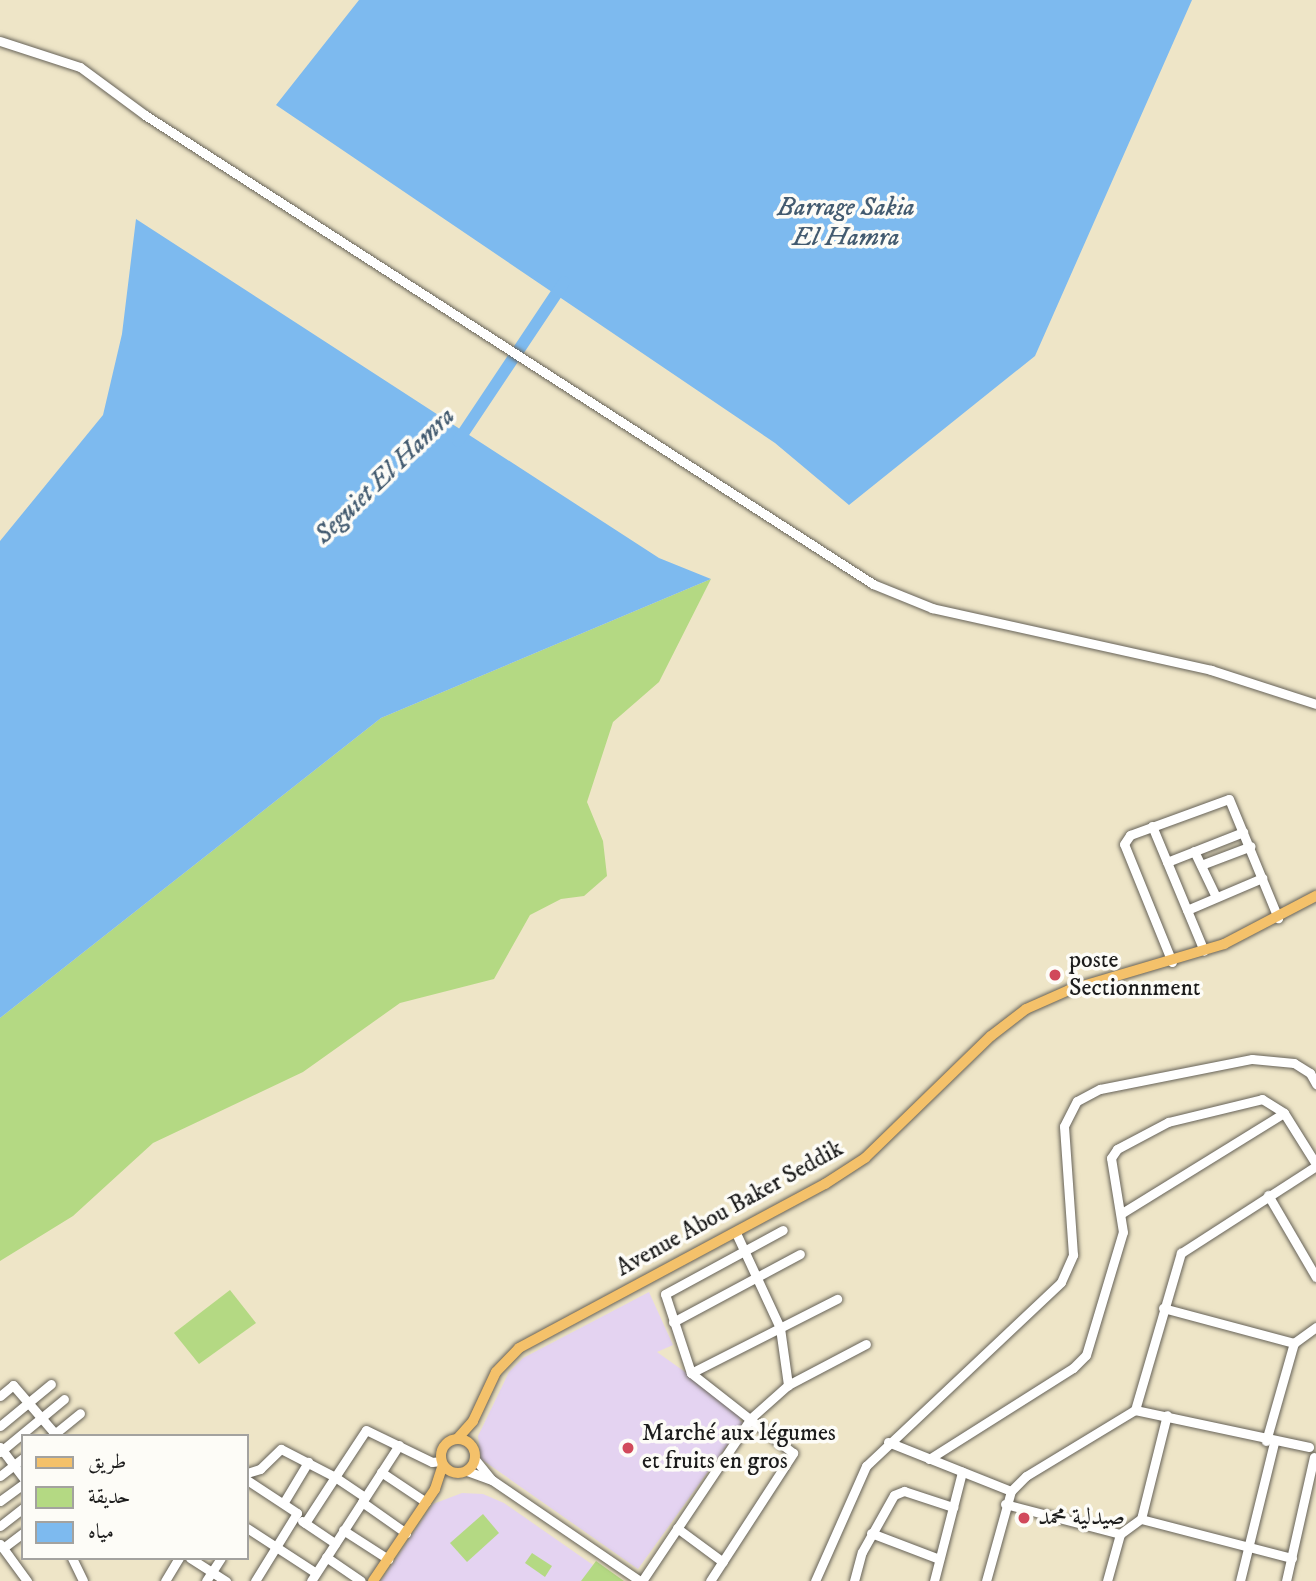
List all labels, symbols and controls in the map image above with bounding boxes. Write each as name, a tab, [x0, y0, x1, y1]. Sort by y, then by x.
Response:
water label: Barrage Sakia El Hamra	[777, 192, 915, 254]
water label: Seguiet El Hamra	[308, 401, 462, 551]
place label: poste Sectionnment	[1069, 947, 1200, 1003]
marker: poste Sectionnment	[1047, 967, 1063, 983]
street label: Avenue Abou Baker Seddik	[612, 1135, 848, 1283]
place label: Marché aux légumes et fruits en gros	[642, 1420, 836, 1476]
legend	[21, 1434, 248, 1560]
marker: Marché aux légumes et fruits en gros	[620, 1440, 636, 1456]
text: طريق	[88, 1449, 126, 1475]
text: حديقة	[88, 1484, 131, 1510]
place label: صيدلية محمد	[1038, 1504, 1125, 1532]
marker: صيدلية محمد	[1016, 1510, 1032, 1526]
text: مياه	[88, 1519, 114, 1545]

